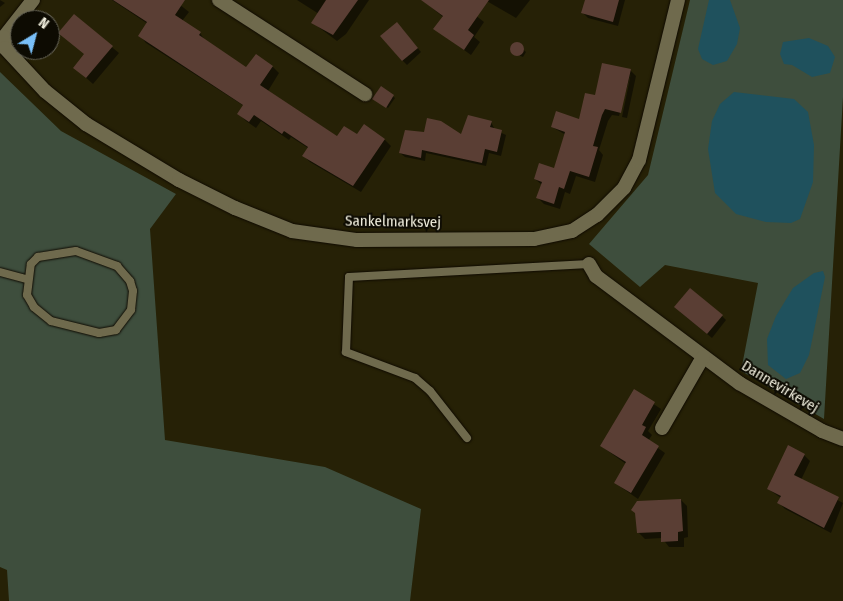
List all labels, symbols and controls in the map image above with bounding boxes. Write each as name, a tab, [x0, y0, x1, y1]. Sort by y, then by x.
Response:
north arrow	[10, 10, 60, 60]
text: N	[35, 14, 52, 33]
street label: Sankelmarksvej	[345, 212, 441, 232]
street label: Dannevirkevej	[738, 357, 822, 417]

